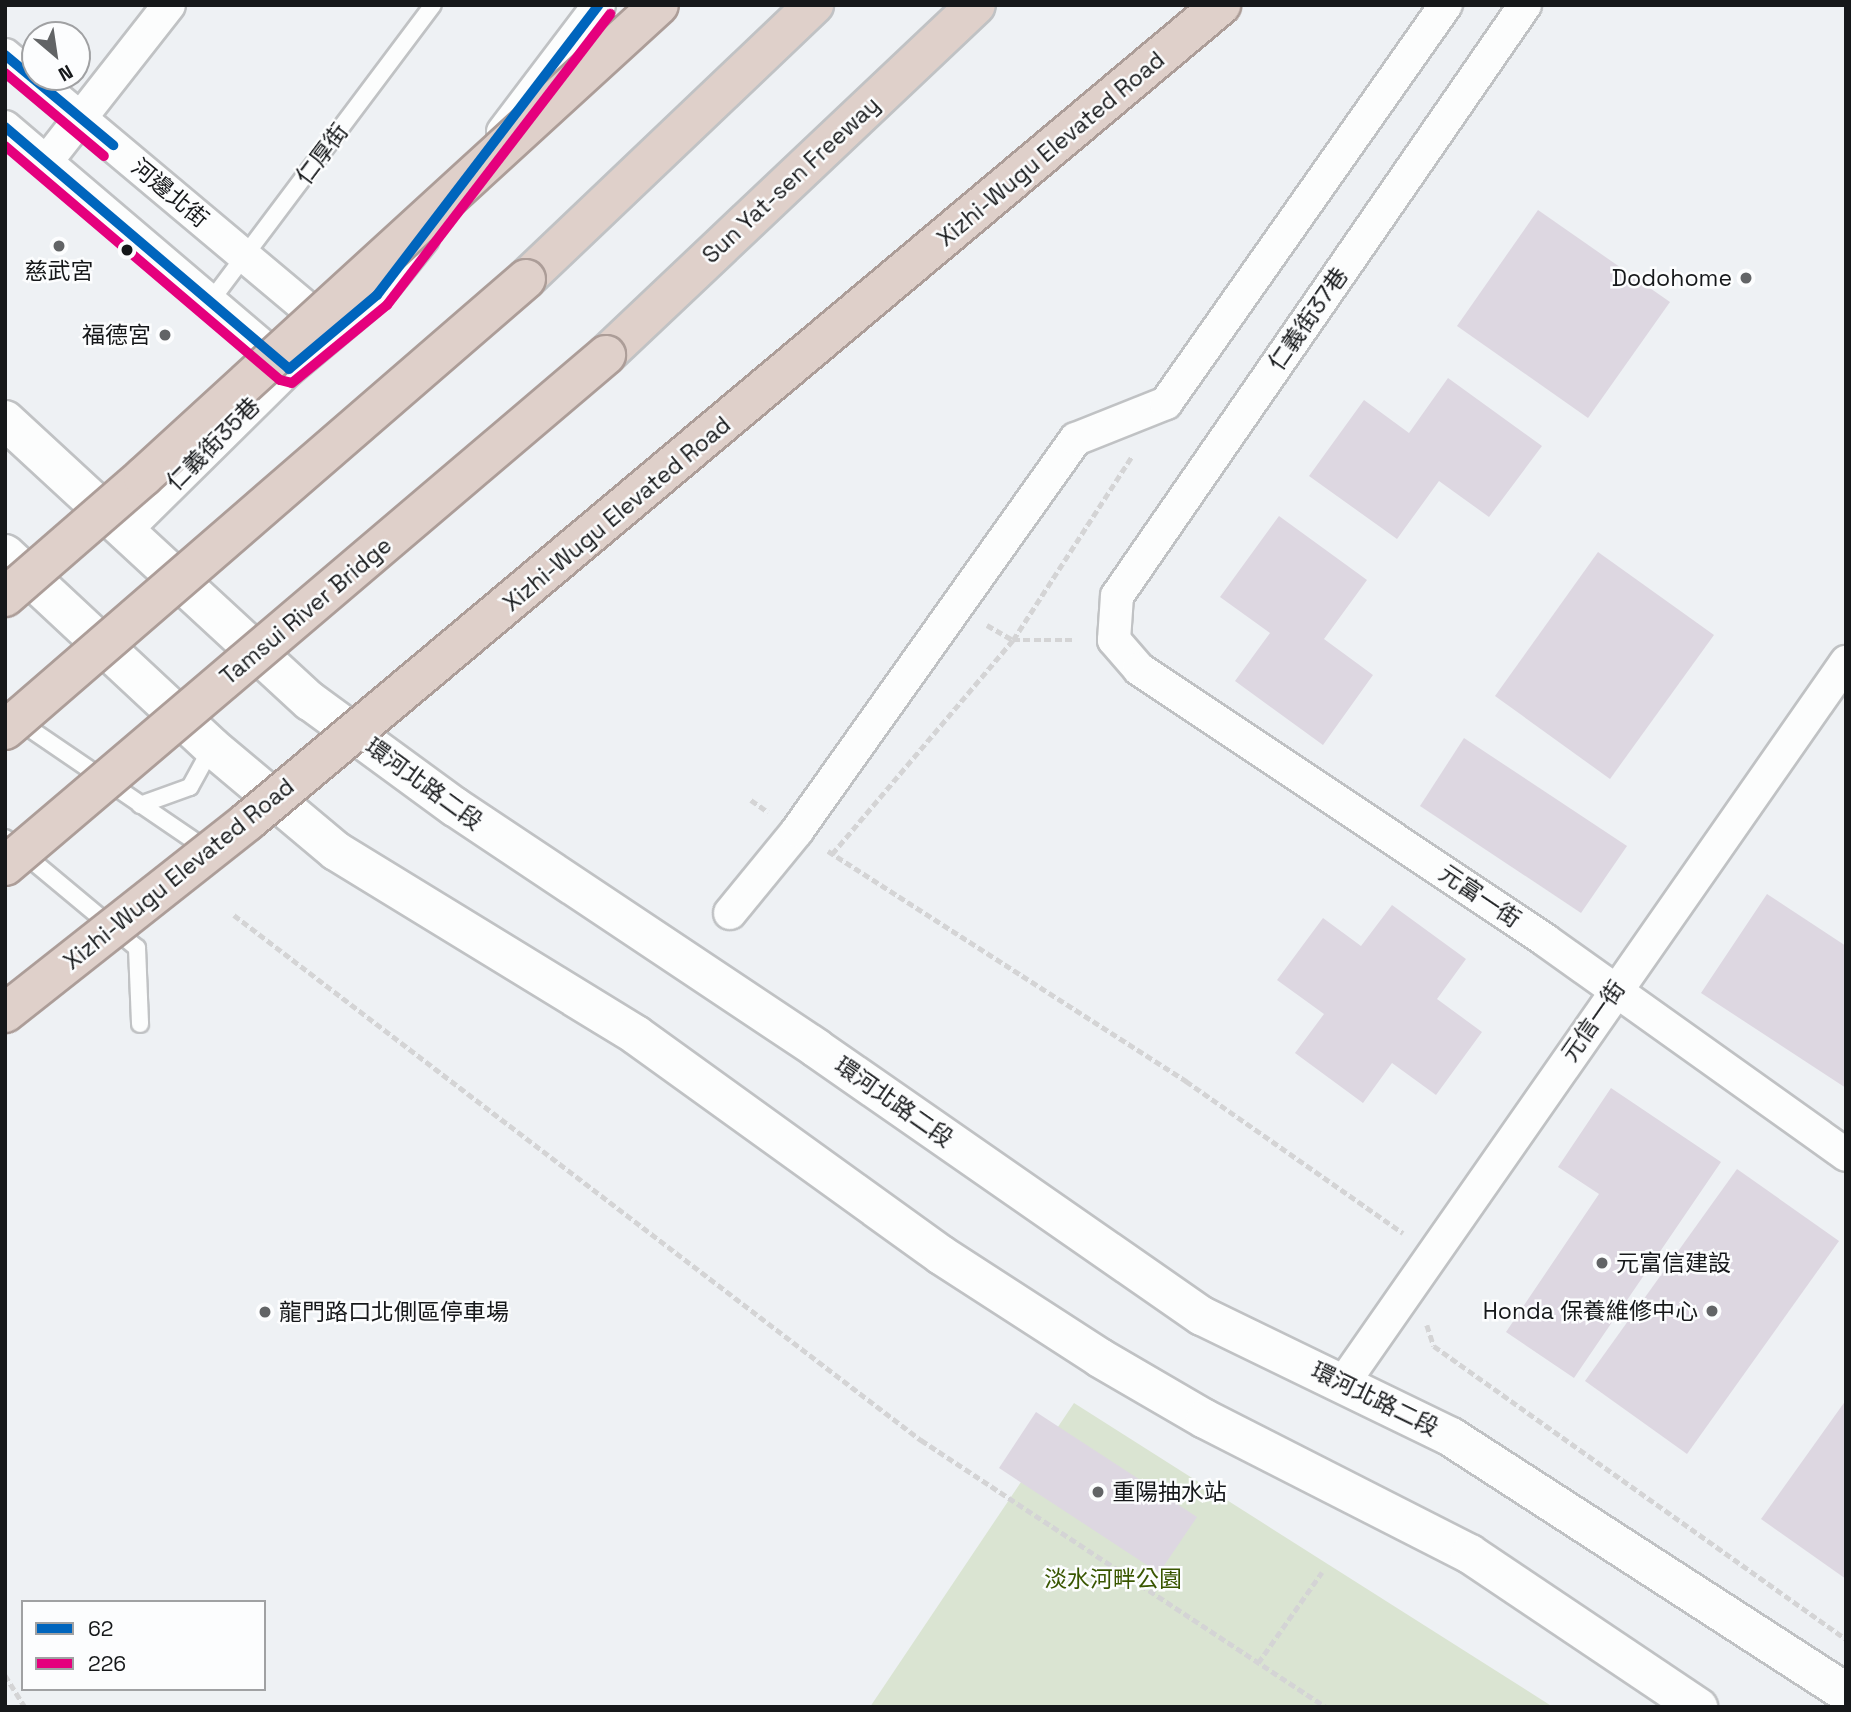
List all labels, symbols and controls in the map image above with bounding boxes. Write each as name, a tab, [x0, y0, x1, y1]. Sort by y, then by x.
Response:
north arrow	[21, 21, 91, 91]
street label: Xizhi-Wugu Elevated Road	[932, 46, 1170, 252]
text: N	[54, 59, 77, 87]
street label: Sun Yat-sen Freeway	[697, 91, 885, 269]
street label: 仁厚街	[290, 118, 354, 190]
street label: 河邊北街	[126, 153, 214, 233]
marker: 慈武宮	[51, 238, 67, 254]
unlabelled marker	[120, 243, 134, 257]
place label: 慈武宮	[25, 257, 93, 285]
street label: 仁義街37巷	[1263, 262, 1353, 376]
place label: Dodohome	[1612, 264, 1732, 292]
marker: Dodohome	[1738, 270, 1754, 286]
place label: 福德宮	[82, 321, 151, 349]
marker: 福德宮	[157, 327, 173, 343]
street label: 仁義街35巷	[161, 392, 265, 496]
street label: Xizhi-Wugu Elevated Road	[498, 411, 736, 617]
street label: Tamsui River Bridge	[215, 531, 397, 691]
street label: 環河北路二段	[360, 732, 488, 836]
street label: Xizhi-Wugu Elevated Road	[58, 773, 300, 975]
street label: 元富一街	[1434, 859, 1526, 933]
street label: 元信一街	[1555, 975, 1631, 1067]
street label: 環河北路二段	[830, 1051, 958, 1153]
place label: 元富信建設	[1616, 1249, 1731, 1277]
marker: 元富信建設	[1594, 1255, 1610, 1271]
place label: Honda 保養維修中心	[1483, 1297, 1698, 1325]
place label: 龍門路口北側區停車場	[279, 1298, 509, 1326]
marker: Honda 保養維修中心	[1704, 1303, 1720, 1319]
marker: 龍門路口北側區停車場	[257, 1304, 273, 1320]
street label: 環河北路二段	[1307, 1356, 1443, 1442]
place label: 重陽抽水站	[1112, 1478, 1227, 1506]
marker: 重陽抽水站	[1090, 1484, 1106, 1500]
park label: 淡水河畔公園	[1044, 1565, 1182, 1593]
legend	[21, 1600, 266, 1691]
text: 62	[88, 1615, 113, 1642]
text: 226	[88, 1650, 126, 1677]

